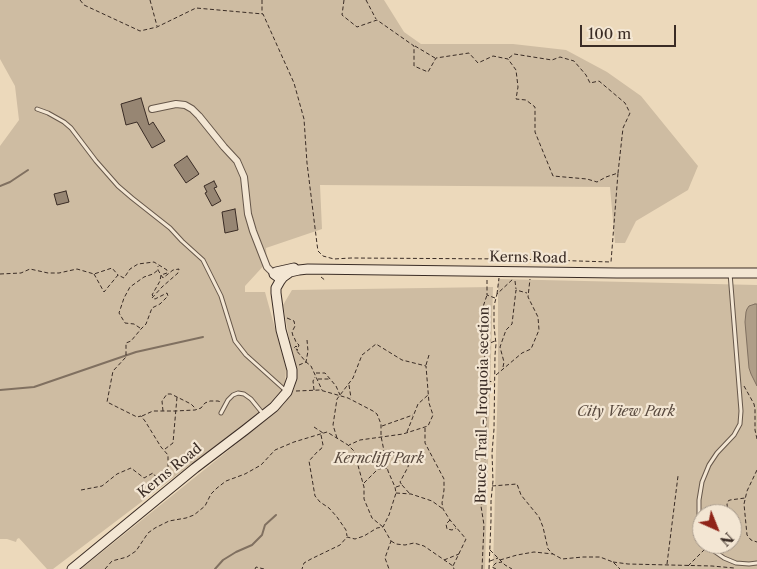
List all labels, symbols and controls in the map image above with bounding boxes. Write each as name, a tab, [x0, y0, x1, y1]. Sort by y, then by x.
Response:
scale bar	[582, 15, 678, 47]
text: 100 m	[588, 24, 631, 43]
street label: Kerns Road	[489, 249, 567, 267]
street label: Bruce Trail - Iroquoia section	[473, 306, 493, 504]
park label: City View Park	[577, 404, 675, 420]
street label: Kerns Road	[135, 440, 205, 502]
park label: Kerncliff Park	[334, 451, 424, 467]
north arrow	[692, 504, 742, 554]
text: N	[716, 528, 737, 550]

